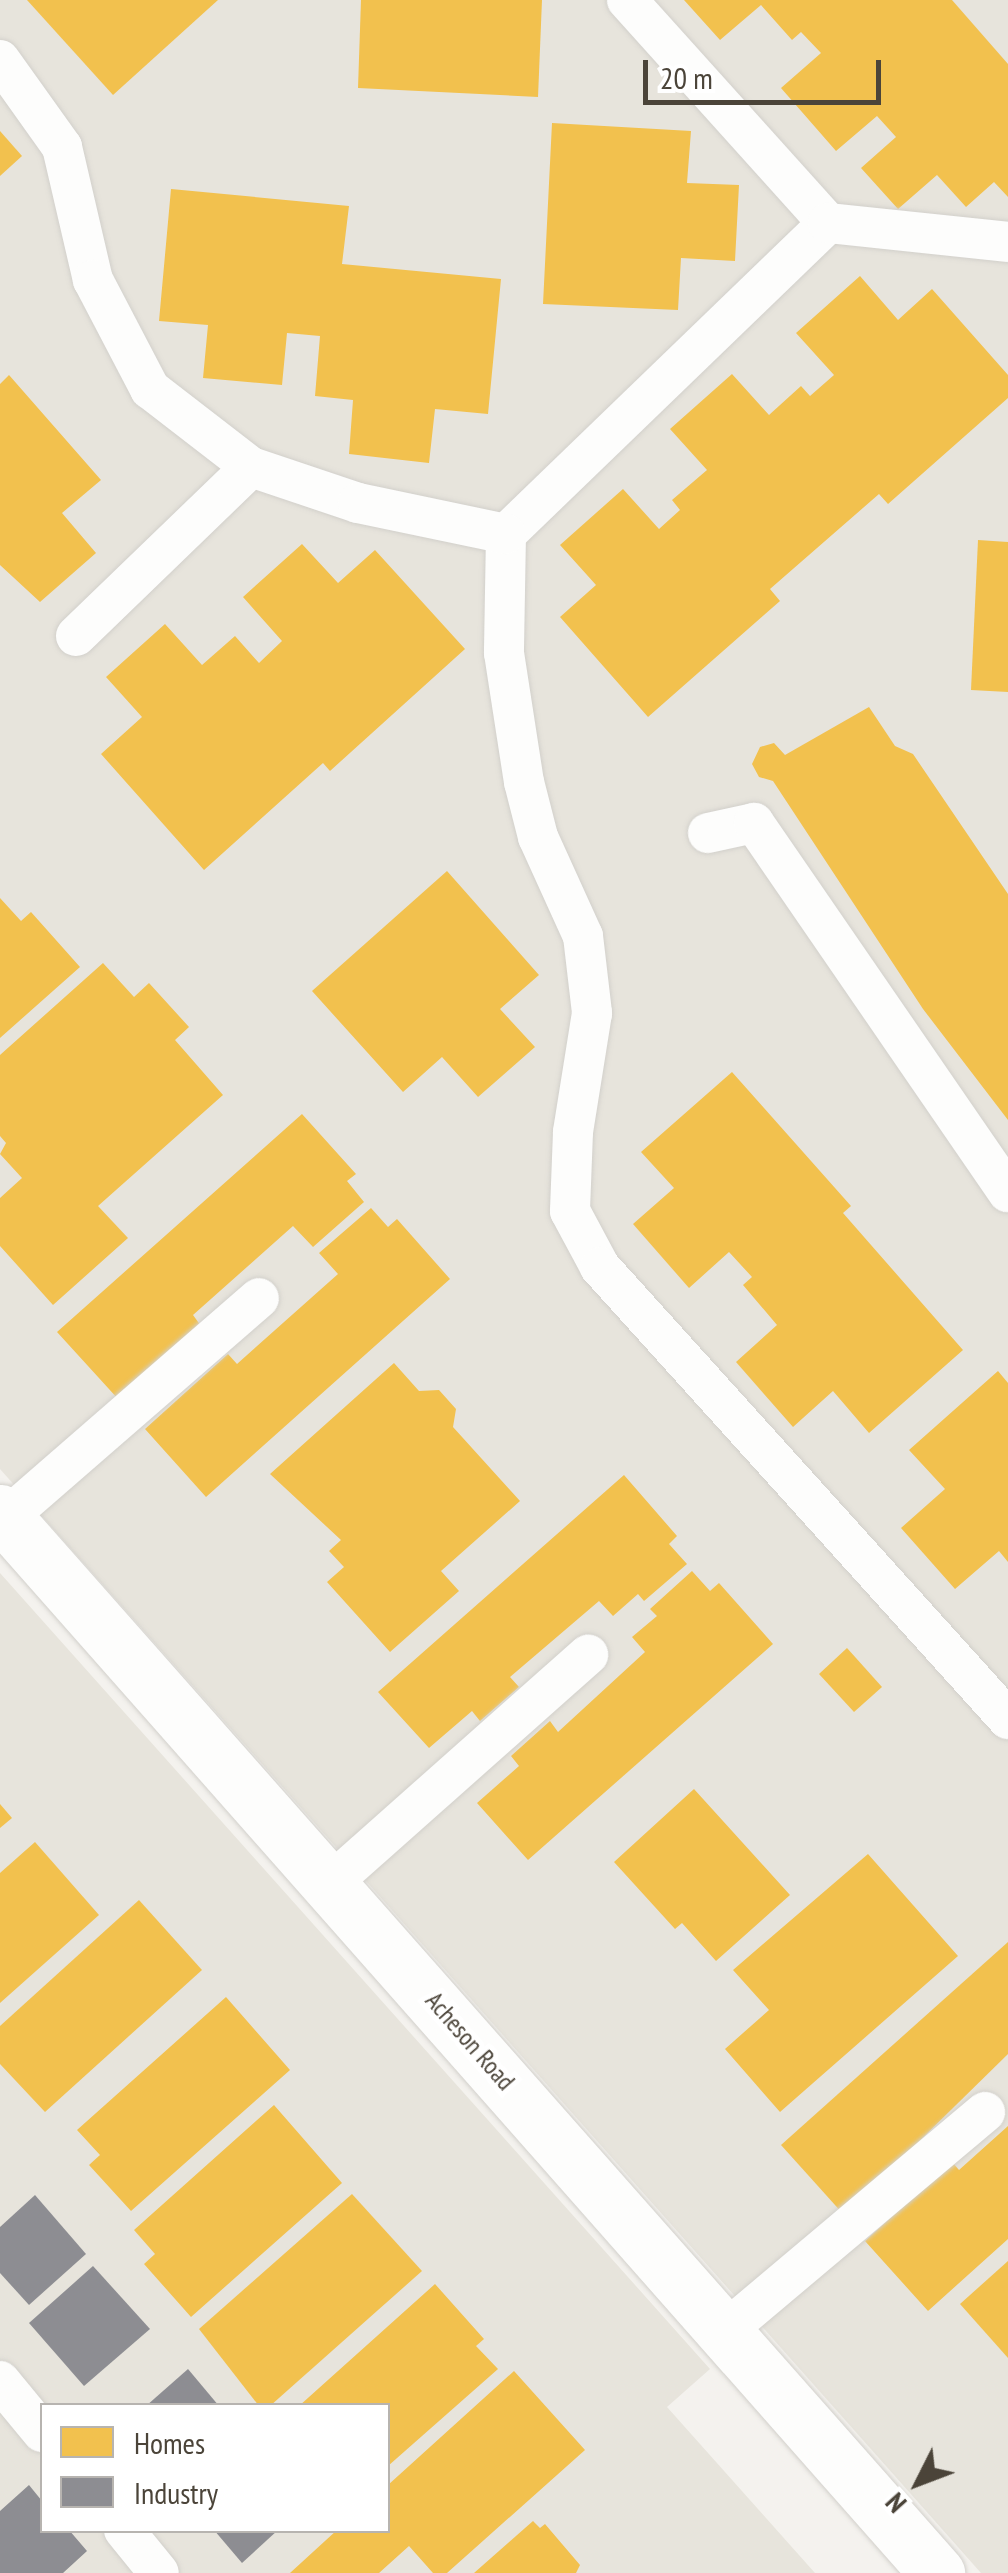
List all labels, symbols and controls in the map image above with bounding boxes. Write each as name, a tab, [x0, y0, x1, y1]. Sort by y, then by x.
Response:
scale bar	[648, 40, 886, 102]
text: 20 m	[660, 58, 713, 97]
street label: Acheson Road	[419, 1986, 521, 2096]
legend	[40, 2403, 390, 2533]
text: Homes	[134, 2423, 205, 2462]
north arrow	[868, 2433, 968, 2533]
text: Industry	[134, 2473, 218, 2512]
text: N	[877, 2485, 914, 2521]

